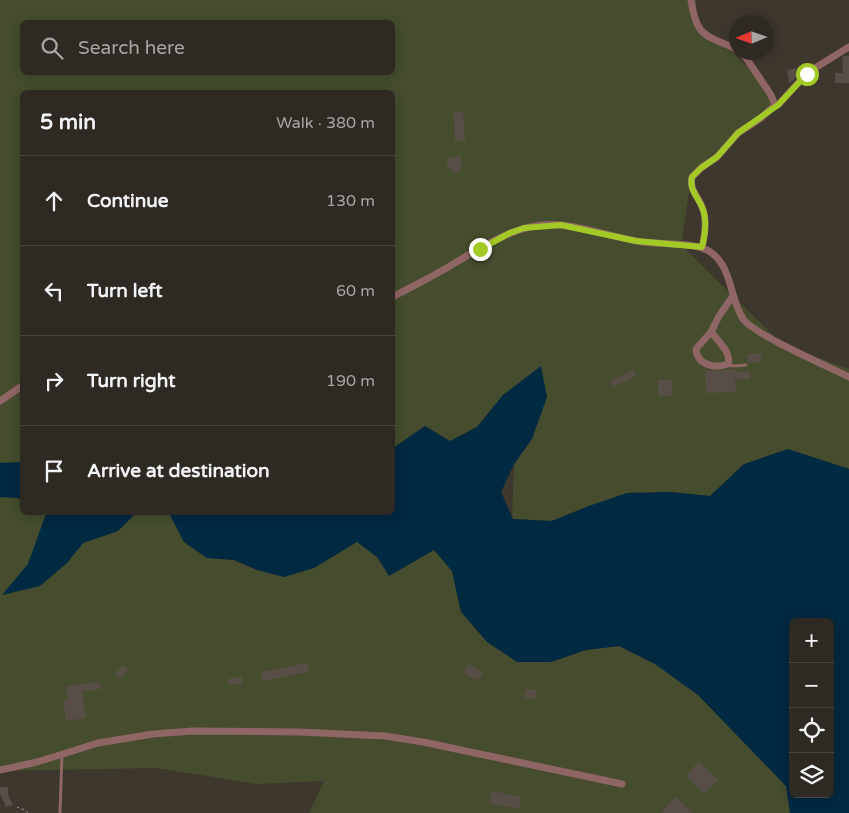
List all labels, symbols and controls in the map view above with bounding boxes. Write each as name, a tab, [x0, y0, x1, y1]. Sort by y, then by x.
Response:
north arrow	[729, 15, 774, 60]
search box	[20, 20, 395, 75]
icon: search	[38, 34, 66, 62]
text: Search here	[78, 37, 185, 59]
route start	[796, 63, 819, 86]
text: 5 min	[40, 110, 96, 135]
text: Walk · 380 m	[276, 113, 375, 133]
icon: ahead	[40, 187, 68, 215]
text: Continue	[87, 190, 169, 212]
text: 130 m	[326, 191, 375, 211]
route end	[469, 238, 492, 261]
icon: left	[40, 277, 68, 305]
text: Turn left	[87, 280, 163, 302]
text: 60 m	[336, 281, 375, 301]
icon: right	[40, 367, 68, 395]
text: Turn right	[87, 370, 175, 392]
text: 190 m	[326, 371, 375, 391]
icon: arrive	[40, 457, 68, 485]
text: Arrive at destination	[87, 460, 270, 482]
map controls	[789, 618, 834, 798]
button: +	[789, 618, 834, 663]
button: −	[789, 663, 834, 708]
button: locate	[789, 708, 834, 753]
button: layers	[789, 753, 834, 798]

